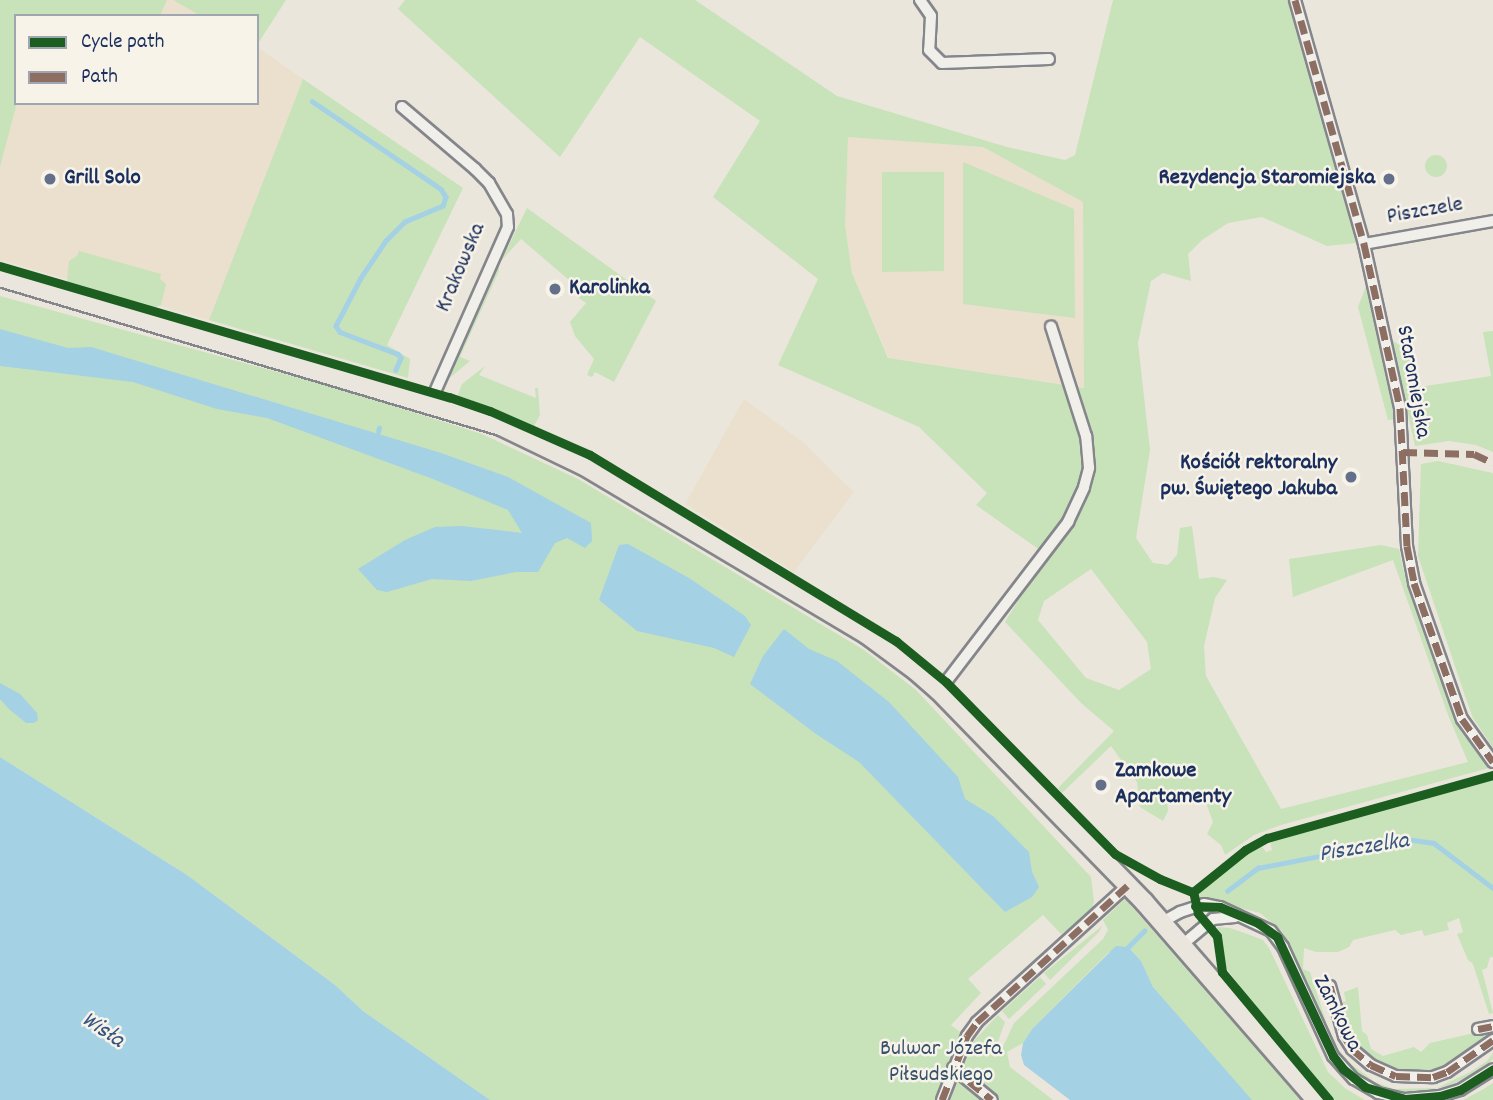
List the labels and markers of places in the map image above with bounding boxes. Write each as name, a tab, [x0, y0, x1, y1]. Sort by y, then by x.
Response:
place label: Grill Solo	[64, 165, 141, 193]
place label: Rezydencja Staromiejska	[1159, 165, 1375, 193]
marker: Grill Solo	[42, 171, 58, 187]
marker: Rezydencja Staromiejska	[1381, 171, 1397, 187]
place label: Karolinka	[569, 275, 650, 303]
marker: Karolinka	[547, 281, 563, 297]
place label: Kościół rektoralny pw. Świętego Jakuba	[1160, 450, 1337, 504]
marker: Kościół rektoralny pw. Świętego Jakuba	[1343, 469, 1359, 485]
place label: Zamkowe Apartamenty	[1115, 758, 1231, 812]
marker: Zamkowe Apartamenty	[1093, 777, 1109, 793]

